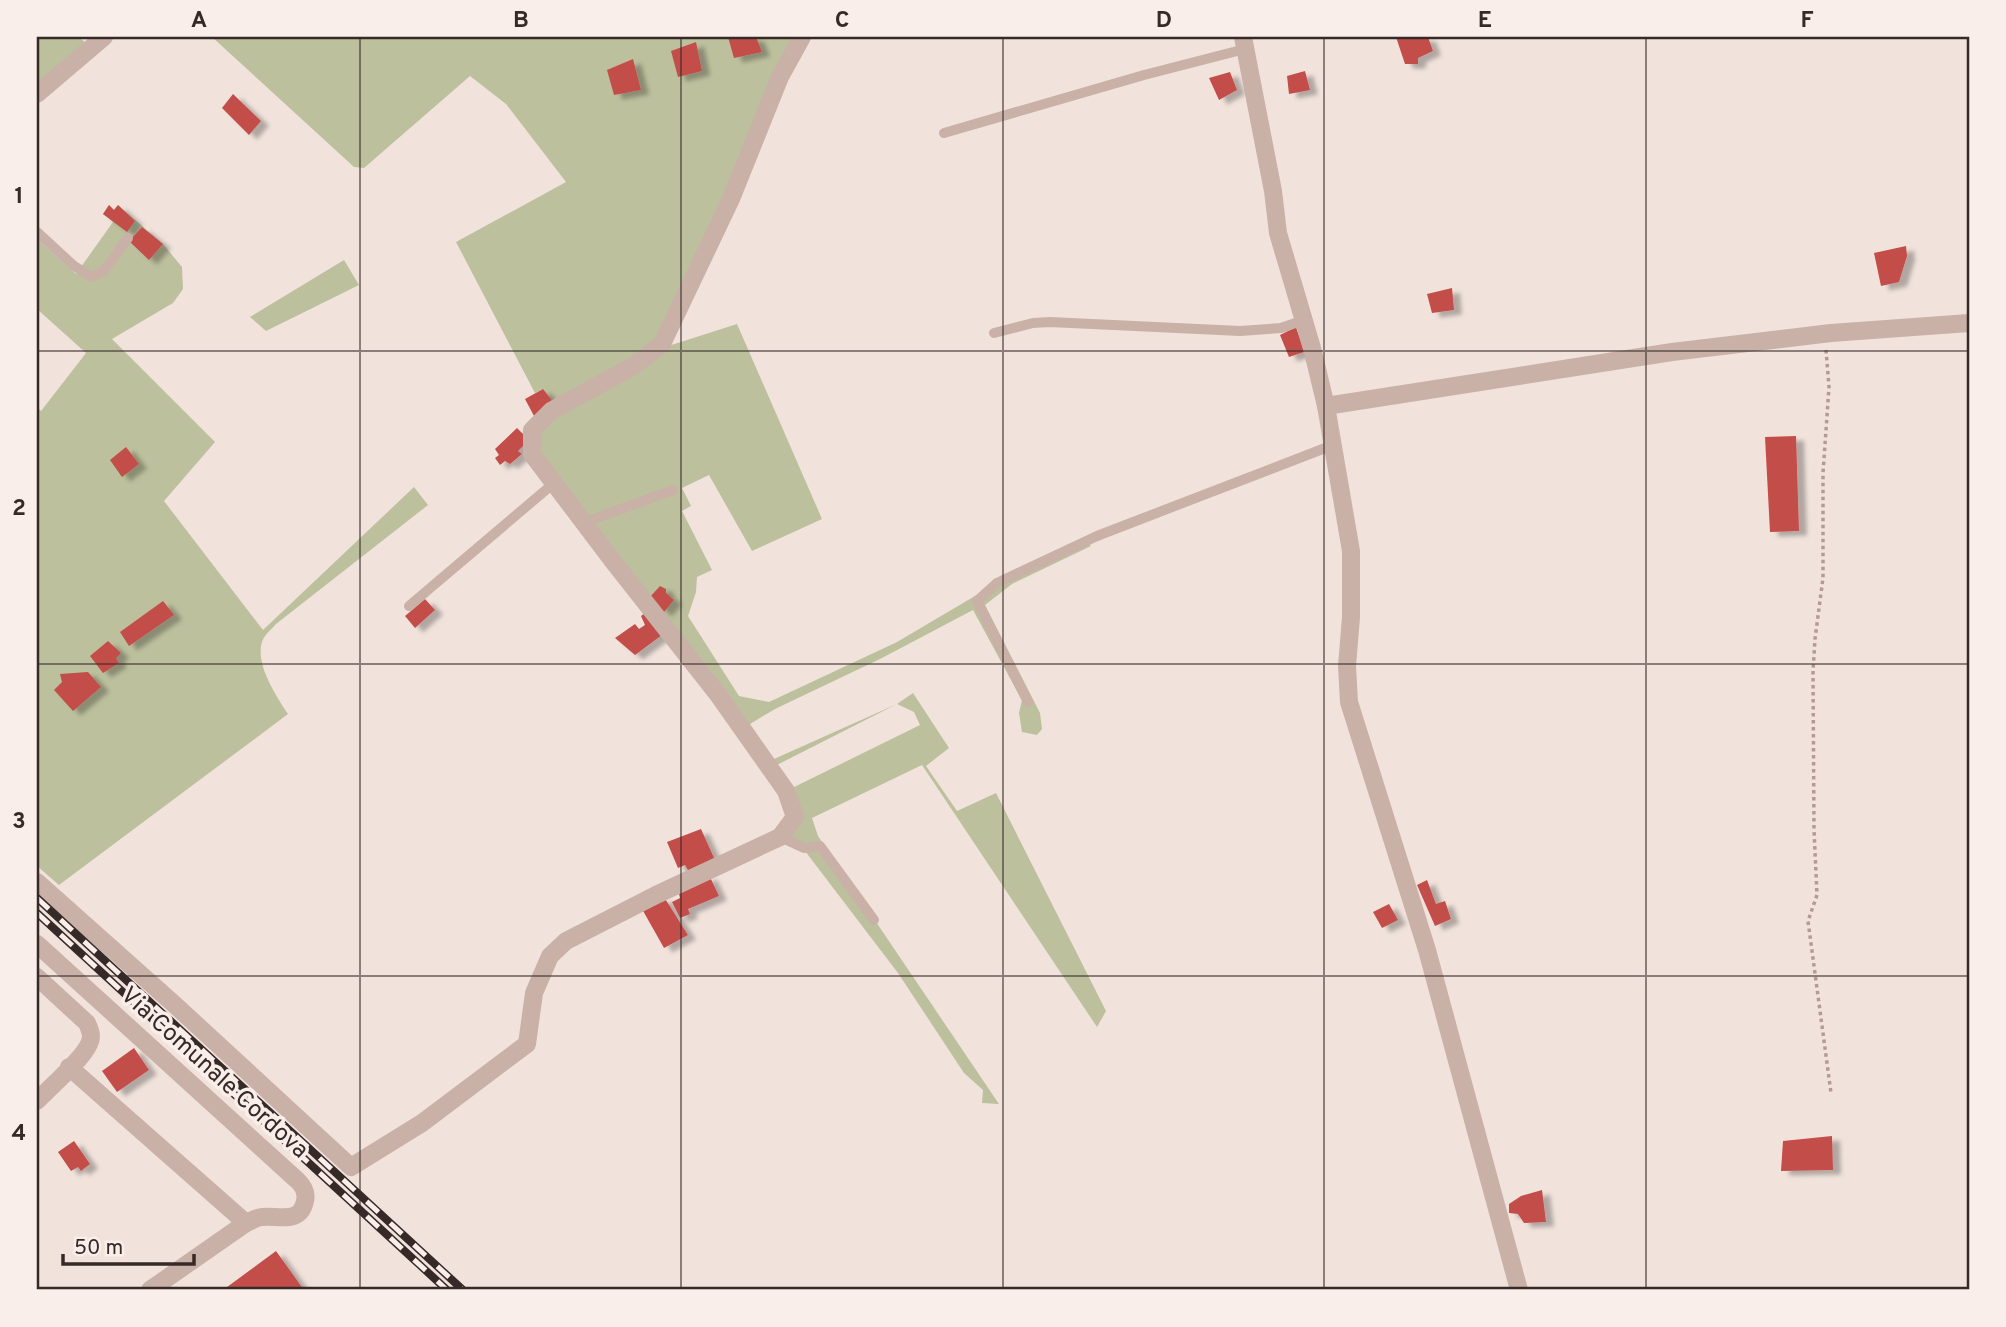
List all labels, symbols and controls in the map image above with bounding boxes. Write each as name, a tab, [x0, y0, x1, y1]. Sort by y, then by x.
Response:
text: A	[191, 7, 207, 36]
text: B	[513, 7, 529, 36]
text: C	[835, 7, 849, 36]
text: D	[1156, 7, 1172, 36]
text: E	[1478, 7, 1492, 36]
text: F	[1800, 7, 1814, 36]
text: 1	[14, 183, 24, 212]
text: 2	[12, 495, 26, 524]
text: 3	[12, 808, 26, 837]
street label: Via Comunale Cordova	[113, 981, 314, 1166]
text: 4	[12, 1120, 26, 1149]
scale bar	[63, 1222, 194, 1266]
text: 50 m	[74, 1235, 123, 1262]

